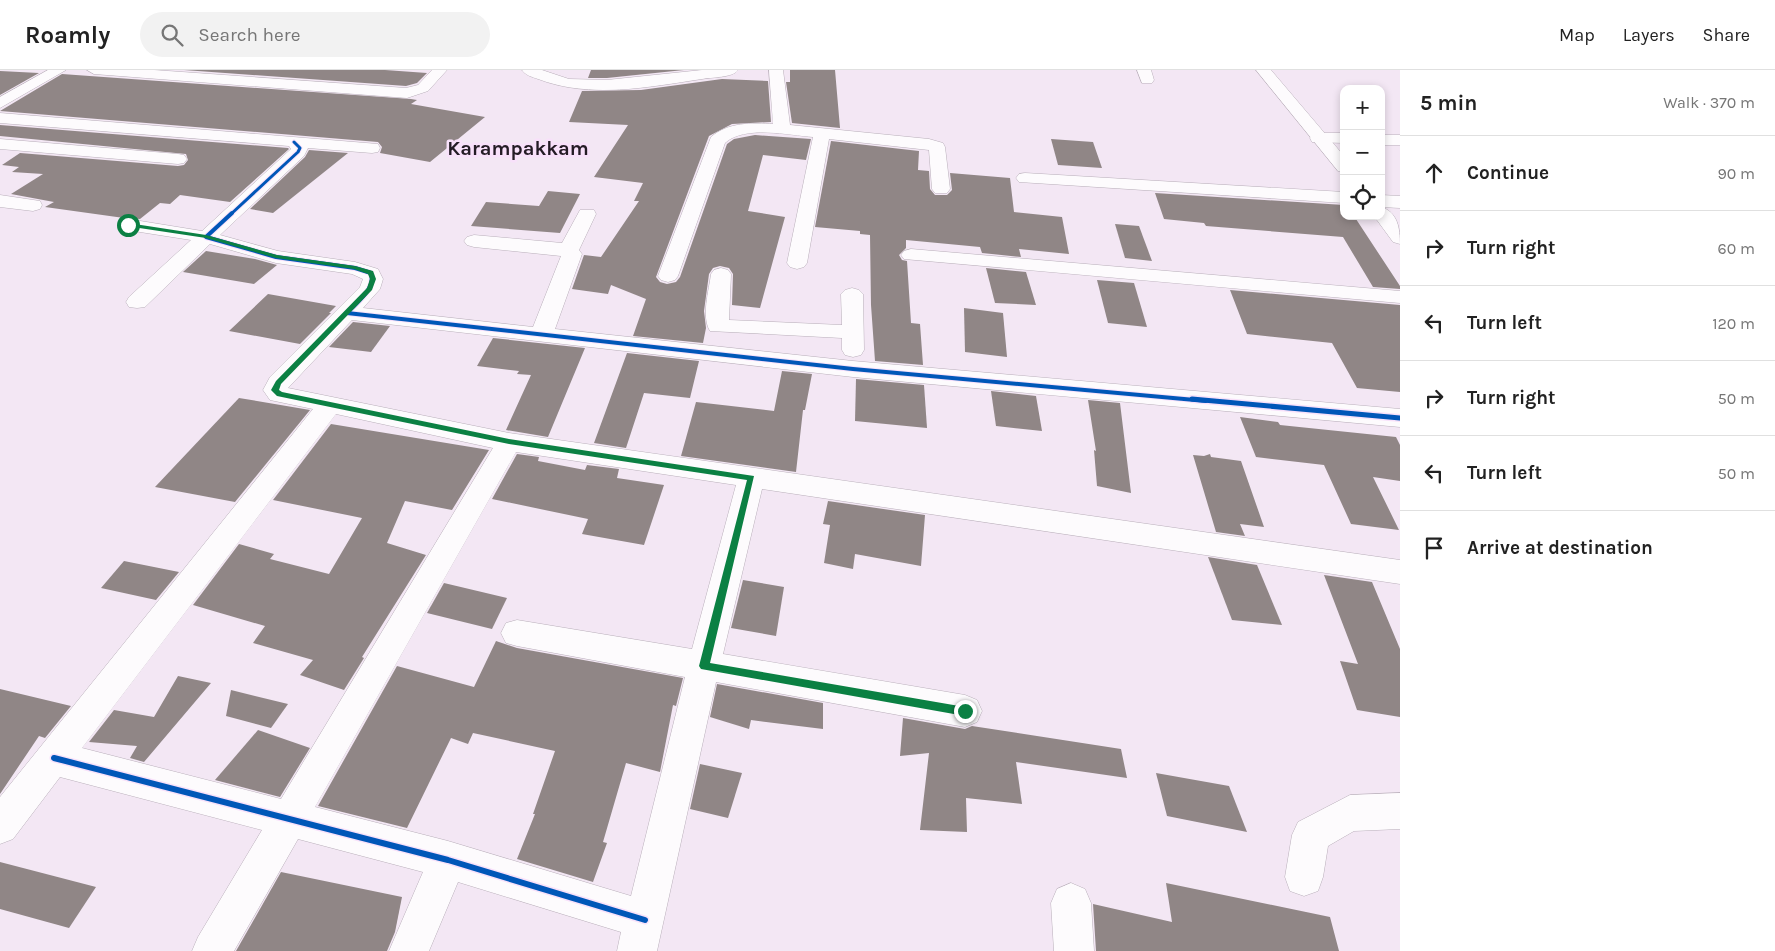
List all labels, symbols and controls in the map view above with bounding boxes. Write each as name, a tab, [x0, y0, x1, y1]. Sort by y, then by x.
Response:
search box	[140, 12, 490, 57]
text: Roamly	[25, 21, 110, 49]
icon: search	[158, 21, 186, 49]
text: Search here	[198, 24, 300, 46]
text: Map	[1559, 24, 1595, 46]
text: Layers	[1623, 24, 1675, 46]
text: Share	[1703, 24, 1750, 46]
map controls	[1340, 85, 1385, 220]
button: +	[1340, 85, 1385, 130]
text: 5 min	[1420, 91, 1477, 115]
text: Walk · 370 m	[1663, 93, 1755, 112]
button: −	[1340, 130, 1385, 175]
district label: Karampakkam	[447, 137, 589, 160]
icon: ahead	[1420, 159, 1448, 187]
text: Continue	[1467, 162, 1549, 184]
text: 90 m	[1717, 164, 1755, 183]
button: locate	[1340, 175, 1385, 220]
route start	[117, 214, 140, 237]
icon: right	[1420, 234, 1448, 262]
text: Turn right	[1467, 237, 1556, 259]
text: 60 m	[1718, 239, 1755, 258]
icon: left	[1420, 309, 1448, 337]
text: Turn left	[1467, 312, 1542, 334]
text: 120 m	[1712, 314, 1755, 333]
icon: right	[1420, 384, 1448, 412]
text: Turn right	[1467, 387, 1556, 409]
text: 50 m	[1718, 389, 1755, 408]
icon: left	[1420, 459, 1448, 487]
text: Turn left	[1467, 462, 1542, 484]
text: 50 m	[1718, 464, 1755, 483]
icon: arrive	[1420, 534, 1448, 562]
text: Arrive at destination	[1467, 537, 1653, 559]
route end	[954, 700, 977, 723]

